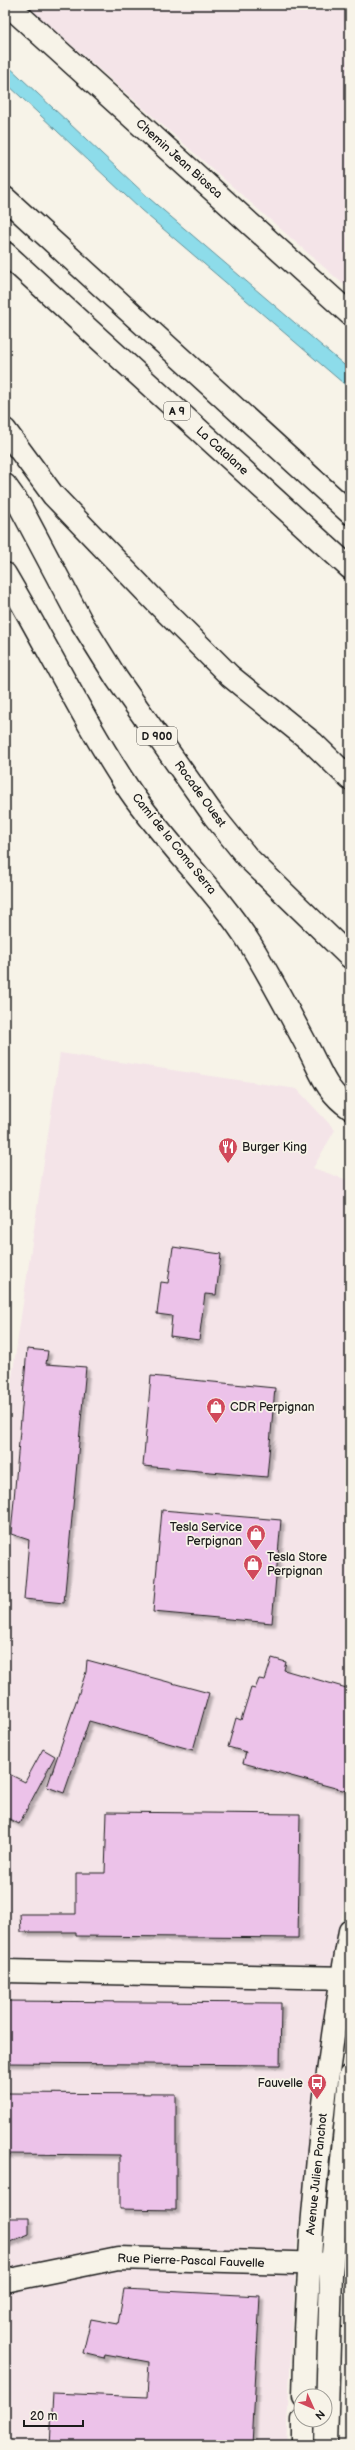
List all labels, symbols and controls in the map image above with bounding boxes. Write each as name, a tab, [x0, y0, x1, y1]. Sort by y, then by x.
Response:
street label: Chemin Jean Biosca	[133, 116, 226, 202]
road number: A 9	[164, 402, 190, 420]
street label: La Catalane	[193, 424, 251, 478]
road number: D 900	[137, 727, 177, 745]
street label: Rocade Ouest	[171, 758, 229, 830]
street label: Camí de la Coma Serra	[129, 790, 220, 898]
restaurant icon: Burger King	[217, 1136, 239, 1164]
place label: Burger King	[242, 1140, 307, 1155]
shop icon: CDR Perpignan	[205, 1396, 227, 1424]
place label: CDR Perpignan	[230, 1400, 315, 1415]
place label: Tesla Service Perpignan	[170, 1520, 242, 1549]
shop icon: Tesla Service Perpignan	[245, 1523, 267, 1551]
place label: Tesla Store Perpignan	[267, 1550, 327, 1579]
shop icon: Tesla Store Perpignan	[242, 1553, 264, 1581]
bus stop icon: Fauvelle	[306, 2072, 328, 2100]
place label: Fauvelle	[258, 2076, 303, 2091]
street label: Avenue Julien Panchot	[303, 2112, 331, 2236]
street label: Rue Pierre-Pascal Fauvelle	[117, 2251, 265, 2271]
north arrow	[293, 2388, 333, 2428]
scale bar	[24, 2402, 83, 2428]
text: N	[312, 2407, 327, 2422]
text: 20 m	[30, 2409, 57, 2424]

